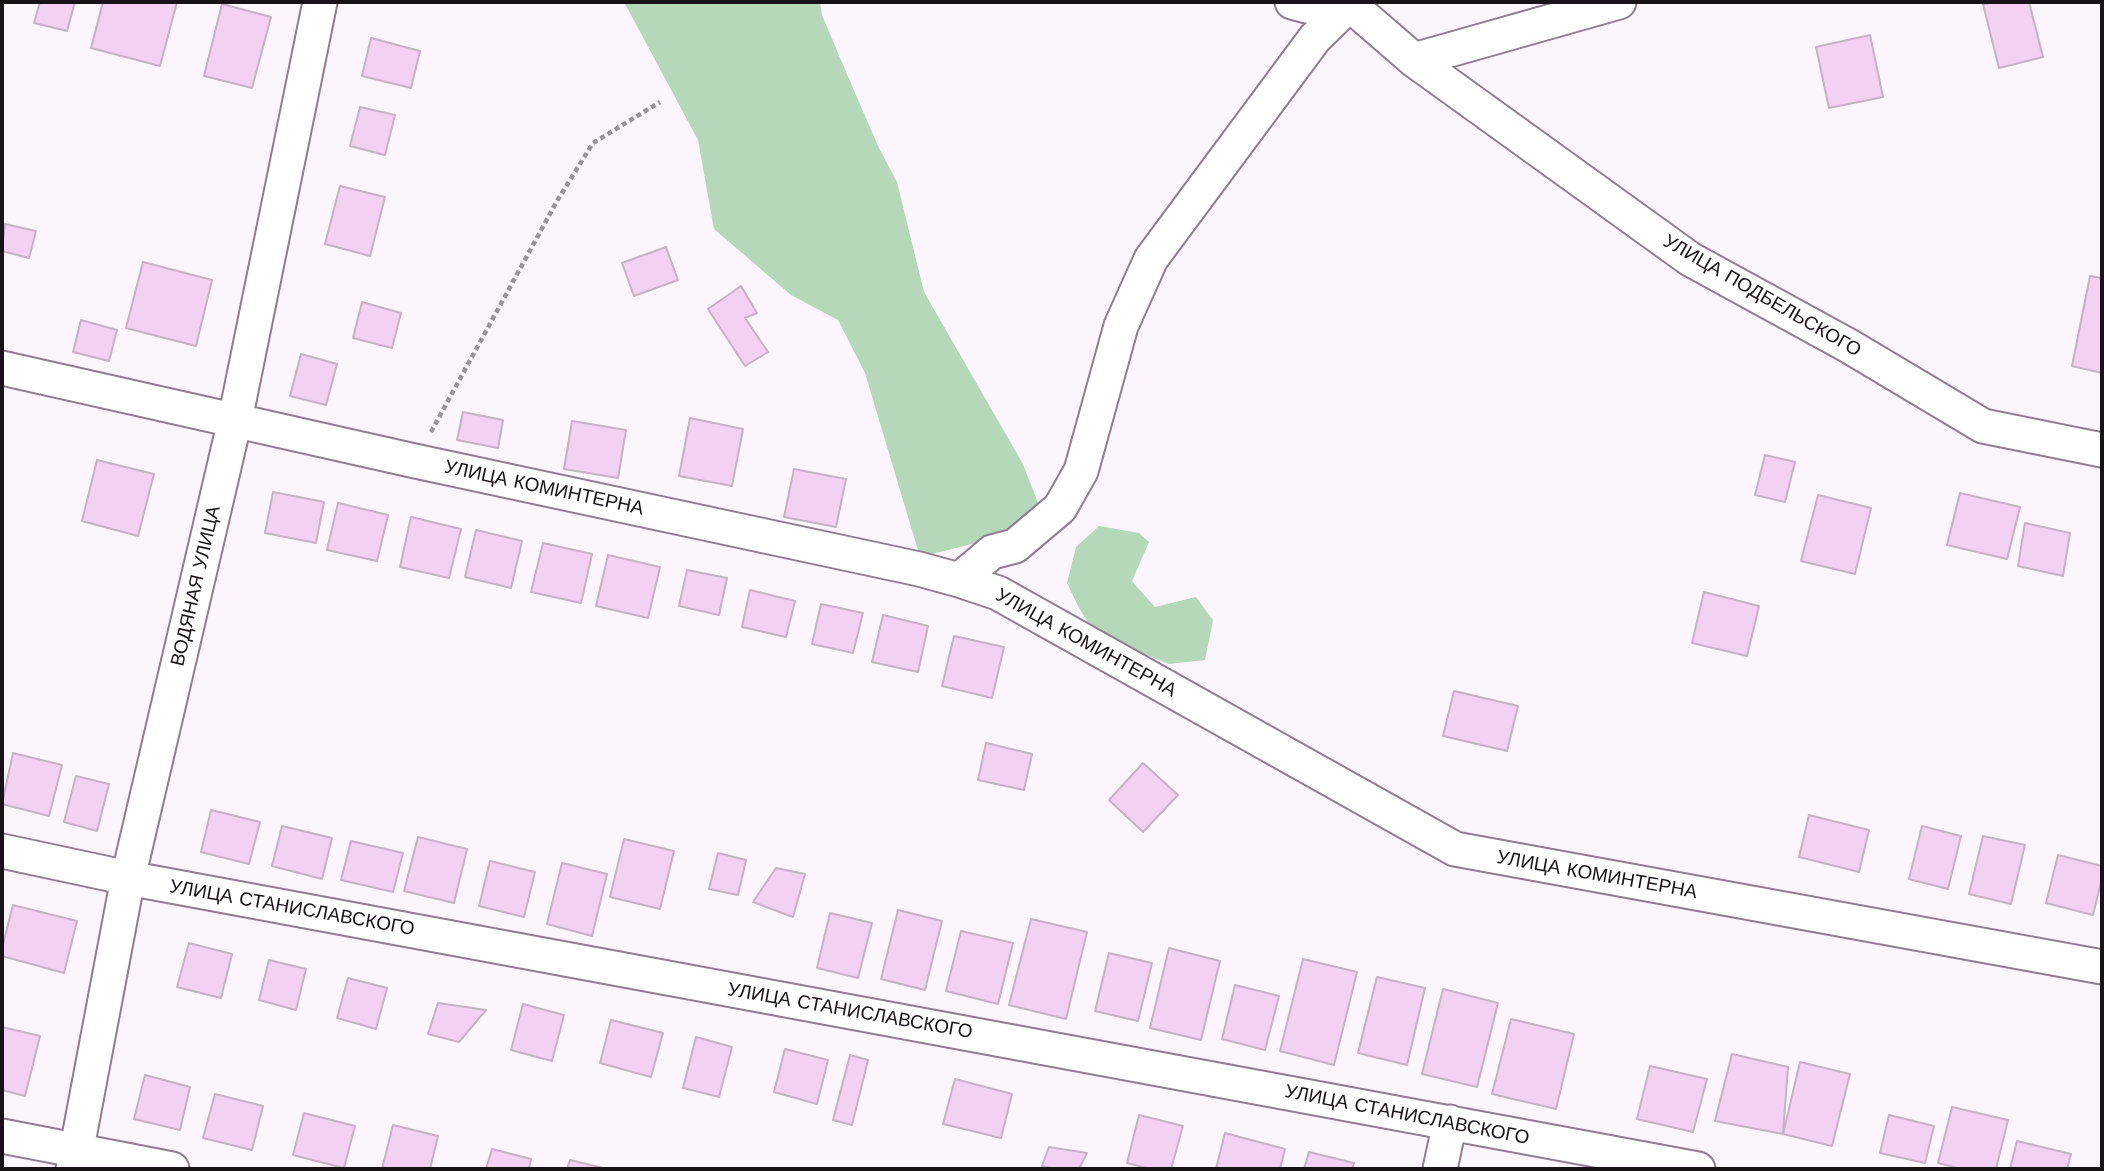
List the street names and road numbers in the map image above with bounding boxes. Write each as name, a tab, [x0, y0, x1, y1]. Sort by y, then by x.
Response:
street label: УЛИЦА ПОДБЕЛЬСКОГО	[1659, 230, 1865, 362]
street label: УЛИЦА КОМИНТЕРНА	[442, 456, 646, 520]
street label: ВОДЯНАЯ УЛИЦА	[166, 504, 226, 668]
street label: УЛИЦА КОМИНТЕРНА	[992, 584, 1180, 702]
street label: УЛИЦА КОМИНТЕРНА	[1495, 846, 1699, 904]
street label: УЛИЦА СТАНИСЛАВСКОГО	[168, 875, 416, 941]
street label: УЛИЦА СТАНИСЛАВСКОГО	[726, 978, 974, 1044]
street label: УЛИЦА СТАНИСЛАВСКОГО	[1283, 1080, 1531, 1150]

